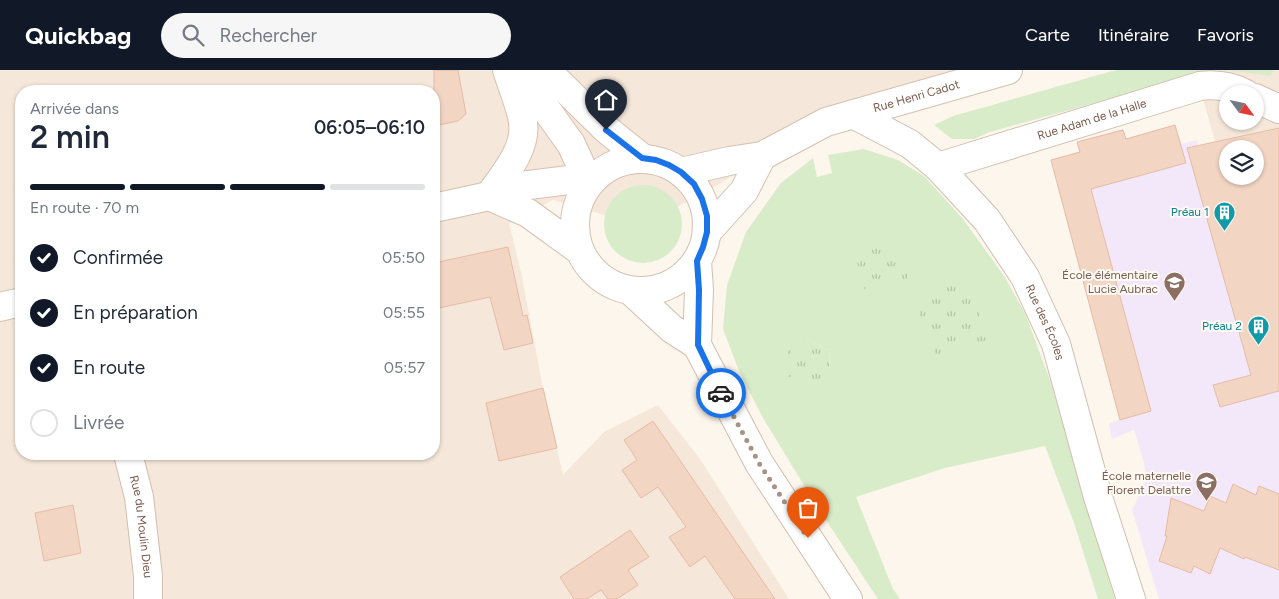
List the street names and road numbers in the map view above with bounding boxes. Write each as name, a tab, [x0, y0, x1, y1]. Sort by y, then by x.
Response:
street label: Rue Henri Cadot	[871, 77, 962, 115]
street label: Rue Adam de la Halle	[1036, 96, 1148, 143]
street label: Rue des Écoles	[1022, 282, 1067, 362]
street label: Rue du Moulin Dieu	[127, 474, 155, 579]

